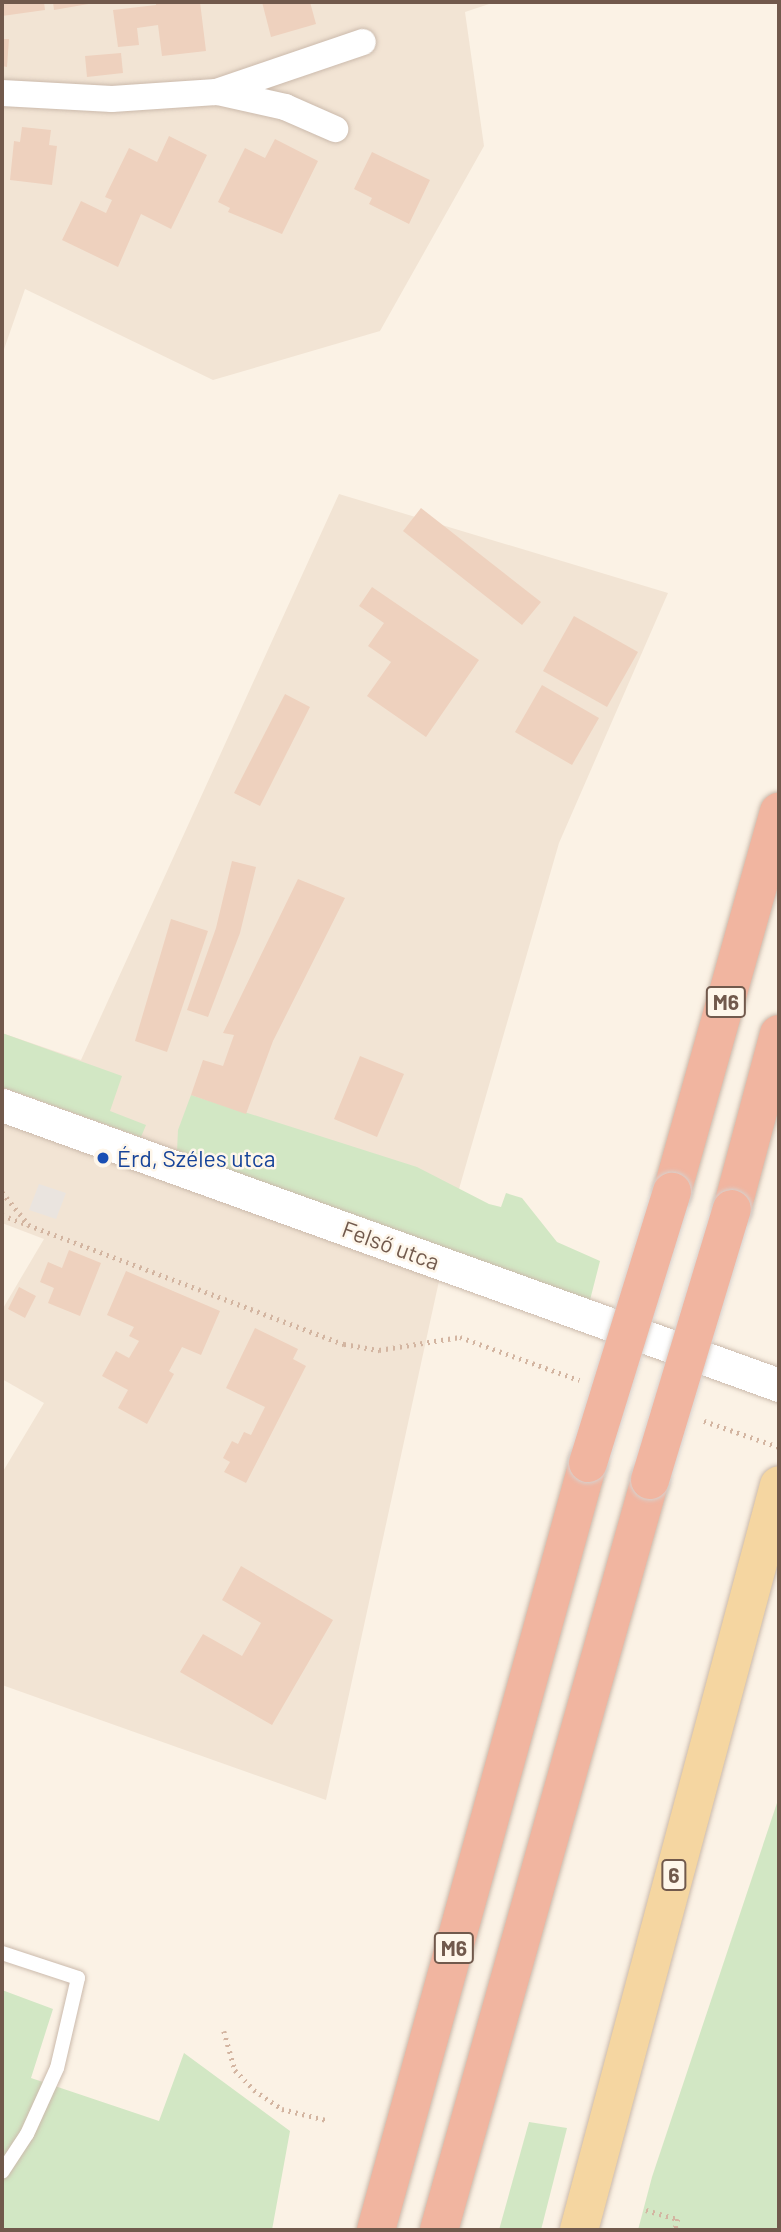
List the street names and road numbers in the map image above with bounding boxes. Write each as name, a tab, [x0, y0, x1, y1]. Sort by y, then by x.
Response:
road number: M6	[705, 984, 747, 1020]
street label: Felső utca	[338, 1215, 444, 1275]
road number: 6	[660, 1857, 688, 1892]
road number: M6	[433, 1930, 475, 1966]

